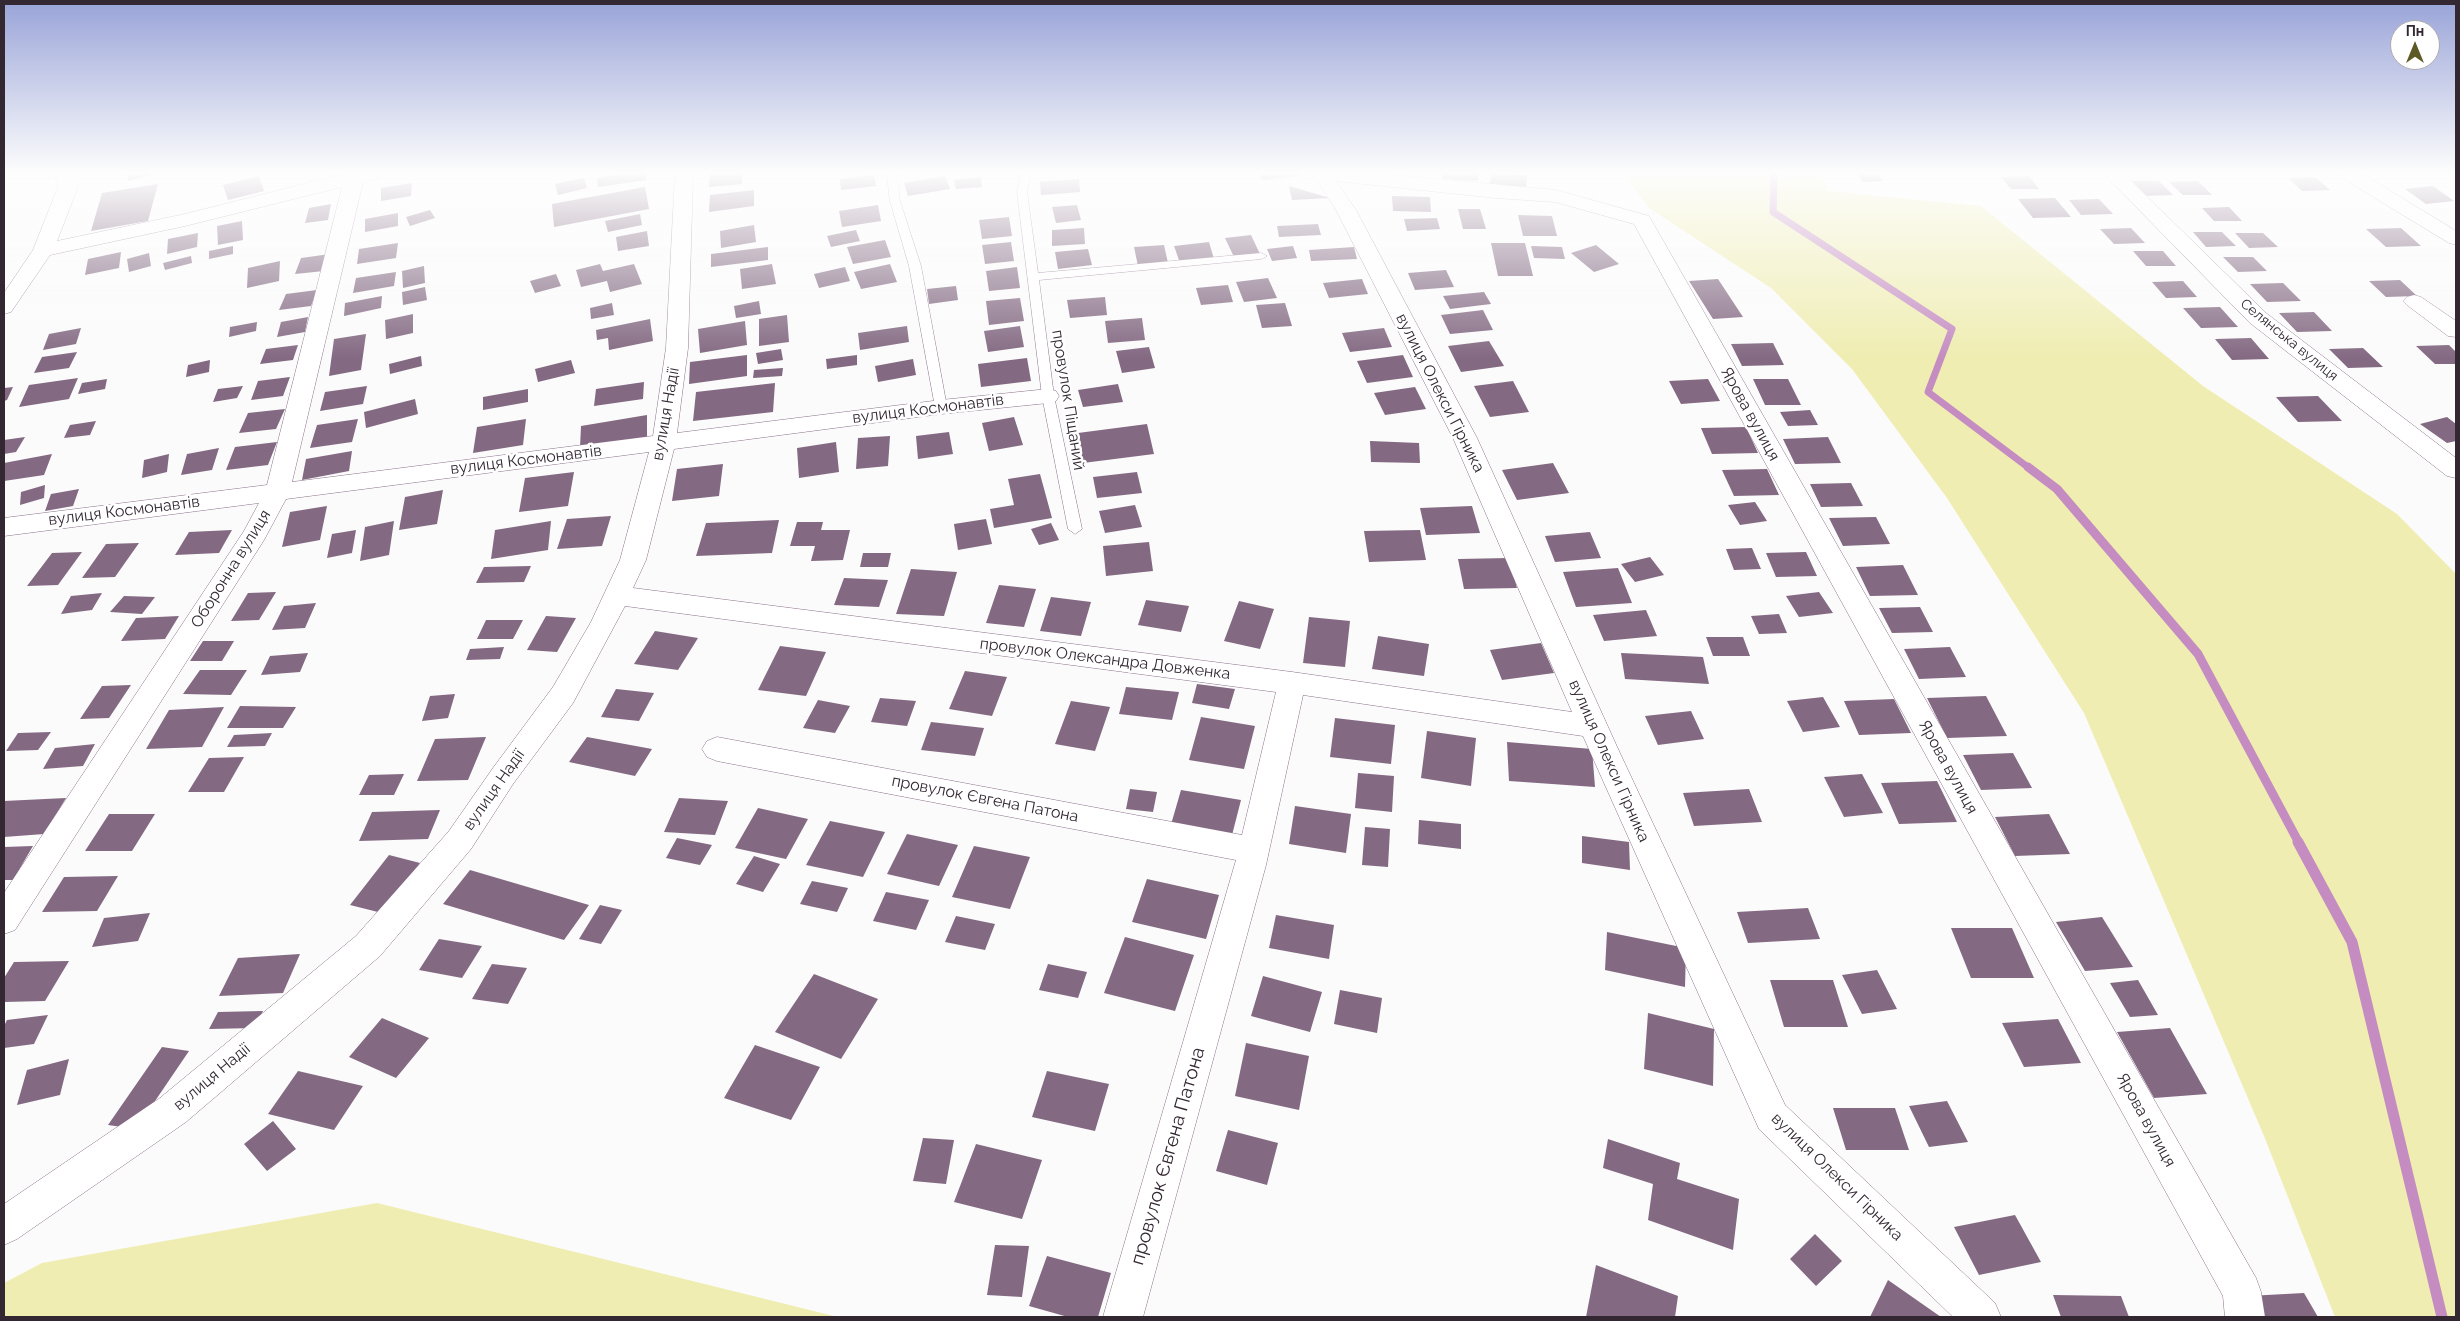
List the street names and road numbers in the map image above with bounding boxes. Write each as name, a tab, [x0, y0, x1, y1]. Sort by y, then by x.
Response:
street label: Селянська вулиця	[2237, 295, 2341, 385]
street label: вулиця Олекси Гірника	[1392, 310, 1488, 476]
street label: провулок Піщаний	[1047, 328, 1089, 472]
street label: Ярова вулиця	[1716, 364, 1784, 464]
street label: вулиця Надії	[648, 366, 684, 462]
street label: вулиця Космонавтів	[851, 390, 1005, 428]
street label: вулиця Космонавтів	[449, 441, 603, 479]
street label: вулиця Космонавтів	[47, 492, 201, 530]
street label: Оборонна вулиця	[187, 506, 275, 632]
street label: провулок Олександра Довженка	[979, 634, 1231, 684]
street label: вулиця Олекси Гірника	[1564, 677, 1654, 845]
street label: Ярова вулиця	[1914, 717, 1982, 817]
street label: вулиця Надії	[459, 746, 529, 834]
street label: провулок Євгена Патона	[890, 771, 1080, 827]
street label: вулиця Надії	[170, 1039, 254, 1115]
street label: провулок Євгена Патона	[1126, 1044, 1210, 1268]
street label: Ярова вулиця	[2112, 1070, 2180, 1170]
street label: вулиця Олекси Гірника	[1767, 1109, 1907, 1245]

